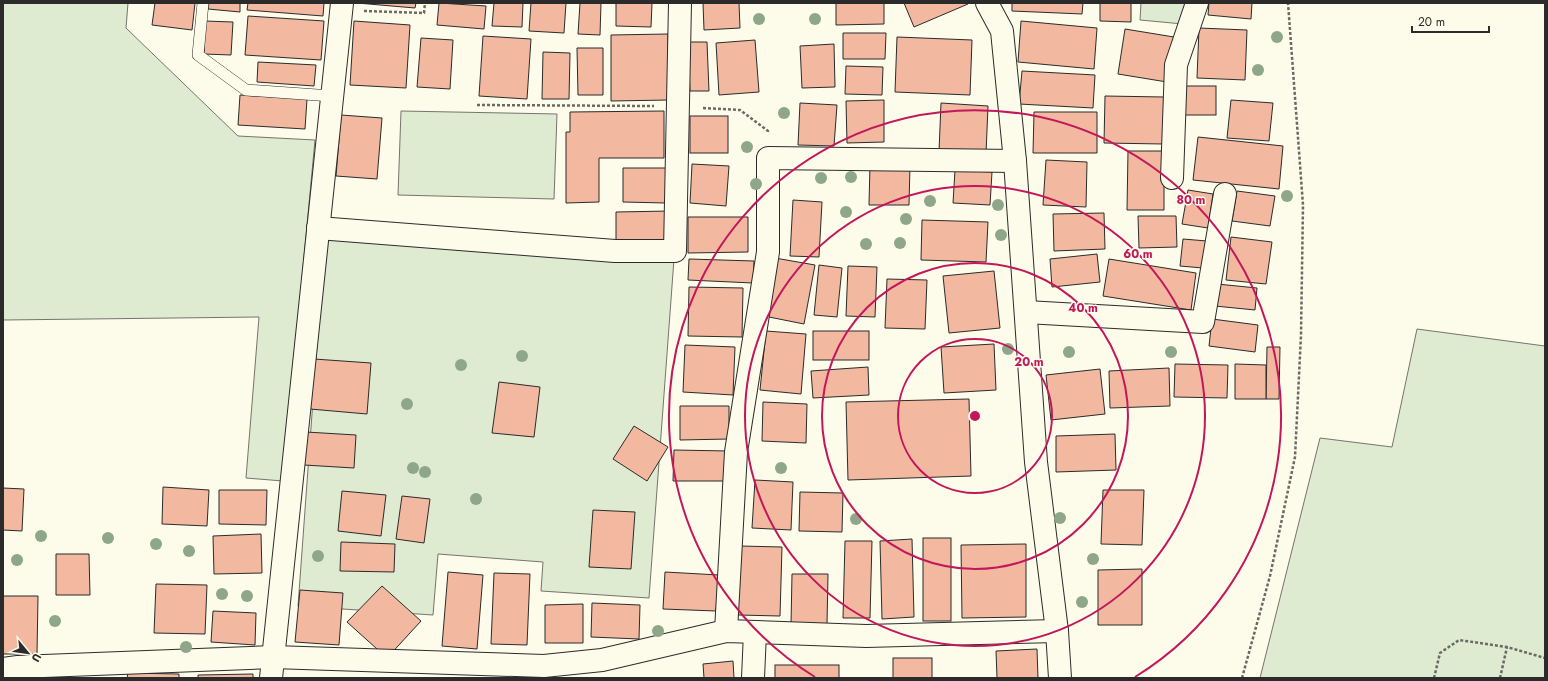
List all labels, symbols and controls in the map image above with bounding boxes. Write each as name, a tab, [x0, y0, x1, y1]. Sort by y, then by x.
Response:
scale bar	[1412, 8, 1489, 34]
text: 20 m	[1418, 13, 1445, 31]
text: 80 m	[1177, 191, 1206, 209]
text: 60 m	[1123, 245, 1153, 263]
text: 40 m	[1068, 299, 1098, 317]
text: 20 m	[1014, 353, 1044, 371]
centre of rings	[968, 409, 982, 423]
north arrow	[8, 633, 48, 673]
text: U	[28, 651, 46, 665]

